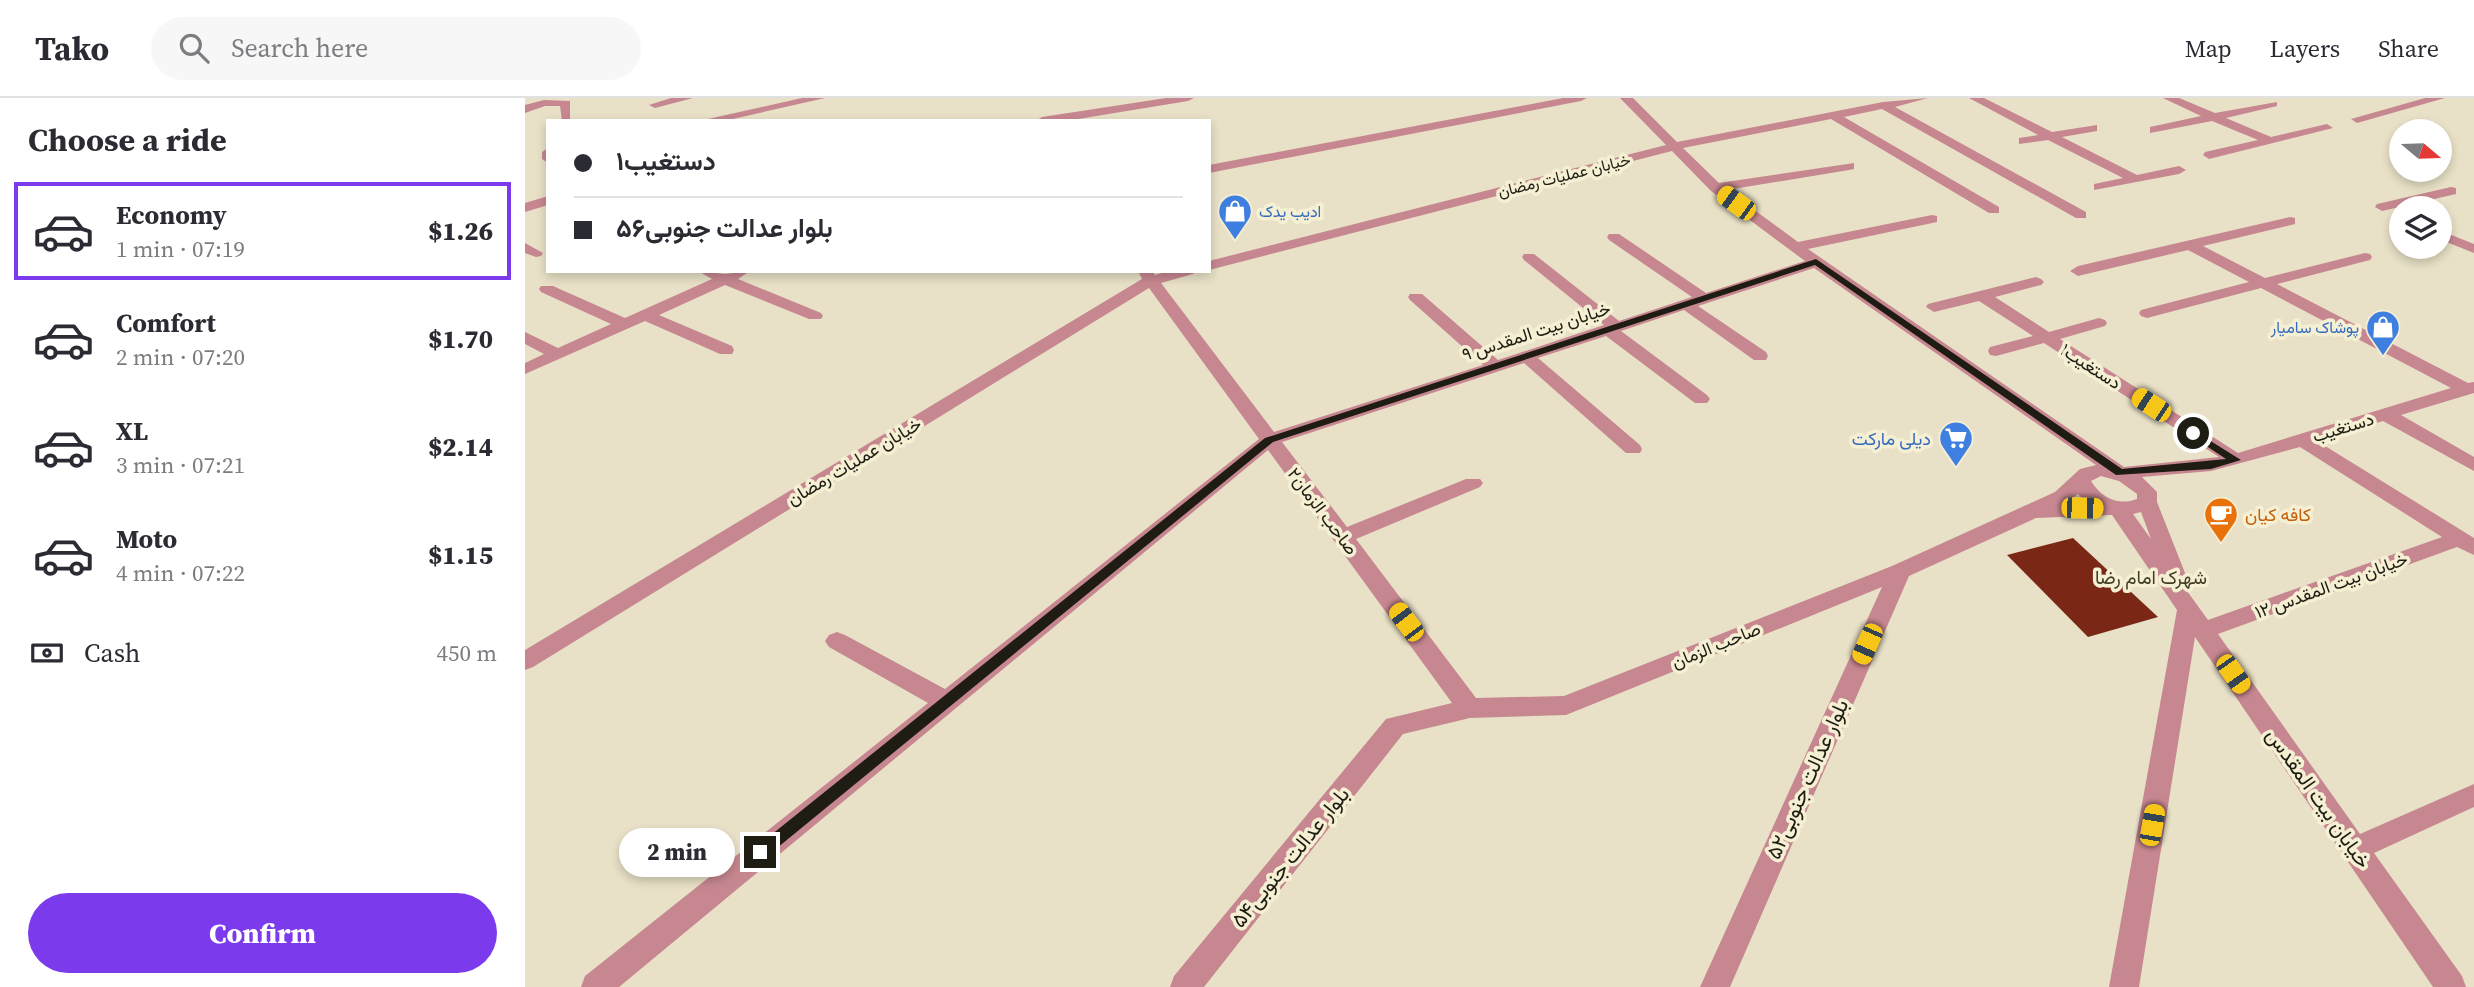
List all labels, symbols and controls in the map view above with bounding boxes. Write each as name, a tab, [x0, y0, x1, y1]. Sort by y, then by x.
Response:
search box	[151, 17, 641, 80]
text: Tako	[35, 26, 109, 71]
icon: search	[175, 29, 213, 67]
text: Search here	[231, 30, 368, 66]
text: Map	[2185, 32, 2232, 65]
text: Layers	[2270, 32, 2340, 65]
text: Share	[2378, 32, 2439, 65]
text: Choose a ride	[28, 118, 227, 162]
north arrow	[2389, 119, 2452, 182]
map controls	[2389, 119, 2452, 259]
text: دستغیب۱	[616, 143, 716, 179]
street label: خیابان عملیات رمضان	[1495, 148, 1633, 202]
car	[1713, 182, 1760, 224]
shop icon: ادیب یدک	[1216, 192, 1254, 241]
button: layers	[2389, 196, 2452, 259]
text: Economy	[116, 197, 227, 233]
icon: car	[32, 200, 95, 263]
place label: ادیب یدک	[1259, 200, 1321, 222]
text: بلوار عدالت جنوبی۵۶	[616, 210, 833, 246]
text: $1.26	[428, 213, 493, 249]
text: 1 min · 07:19	[116, 233, 245, 265]
street label: خیابان بیت المقدس ۹	[1459, 295, 1613, 367]
text: Comfort	[116, 305, 216, 341]
icon: car	[32, 308, 95, 371]
shop icon: پوشاک سامیار	[2364, 308, 2402, 357]
place label: پوشاک سامیار	[2270, 316, 2359, 339]
text: $1.70	[428, 321, 493, 357]
street label: دستغیب۱	[2056, 337, 2126, 395]
text: 2 min · 07:20	[116, 341, 245, 373]
car	[2128, 385, 2175, 425]
street label: دستغیب	[2309, 406, 2377, 448]
street label: خیابان عملیات رمضان	[782, 411, 926, 511]
text: XL	[116, 413, 148, 449]
icon: car	[32, 416, 95, 479]
route start	[2177, 417, 2209, 449]
supermarket icon: دیلی مارکت	[1937, 419, 1975, 468]
place label: دیلی مارکت	[1852, 426, 1931, 451]
text: $2.14	[428, 429, 493, 465]
text: 3 min · 07:21	[116, 449, 245, 481]
street label: ۲صاحب الزمان	[1282, 462, 1364, 560]
cafe icon: کافه کیان	[2202, 495, 2240, 544]
car	[2061, 497, 2104, 519]
place label: کافه کیان	[2245, 502, 2311, 527]
text: Moto	[116, 521, 177, 557]
icon: car	[32, 524, 95, 587]
text: $1.15	[428, 537, 493, 573]
street label: خیابان بیت المقدس ۱۲	[2251, 546, 2411, 624]
text: 4 min · 07:22	[116, 557, 245, 589]
district label: شهرک امام رضا	[2095, 564, 2207, 590]
car	[1385, 599, 1428, 645]
street label: صاحب الزمان	[1668, 616, 1764, 674]
car	[1849, 621, 1886, 667]
icon: cash	[28, 634, 66, 672]
text: Cash	[84, 635, 140, 671]
text: 450 m	[436, 637, 497, 669]
car	[2213, 651, 2254, 697]
street label: بلوار عدالت جنوبی۵۲	[1759, 694, 1855, 864]
street label: خیابان بیت المقدس	[2260, 722, 2378, 874]
street label: بلوار عدالت جنوبی۵۴	[1224, 781, 1356, 933]
car	[2139, 802, 2166, 848]
callout: 2 min	[620, 828, 735, 876]
text: 2 min	[647, 836, 707, 868]
route end	[744, 836, 776, 868]
button: Confirm	[28, 893, 497, 973]

